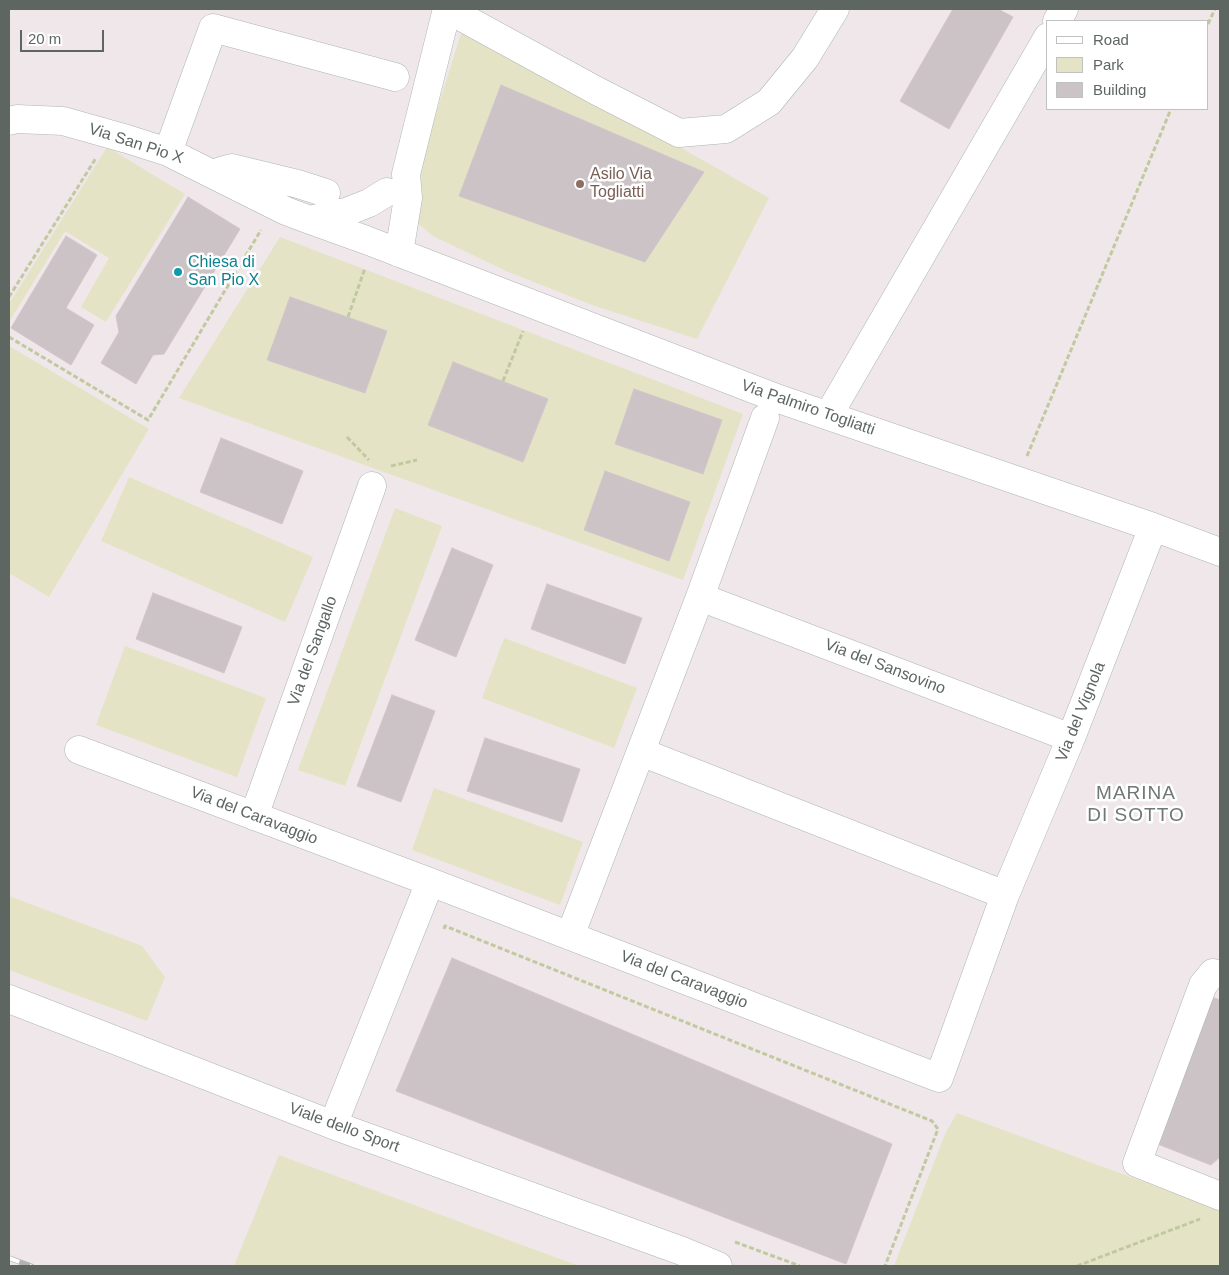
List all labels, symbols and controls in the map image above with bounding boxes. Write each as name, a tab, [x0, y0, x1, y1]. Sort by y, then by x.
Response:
scale bar	[22, 20, 106, 52]
legend	[1046, 20, 1209, 110]
text: 20 m	[28, 30, 61, 47]
text: Road	[1093, 31, 1129, 48]
text: Park	[1093, 56, 1124, 73]
text: Building	[1093, 81, 1146, 98]
street label: Via San Pio X	[86, 120, 186, 168]
place label: Asilo Via Togliatti	[590, 165, 652, 203]
marker: Asilo Via Togliatti	[574, 178, 586, 190]
place label: Chiesa di San Pio X	[188, 253, 259, 291]
marker: Chiesa di San Pio X	[172, 266, 184, 278]
street label: Via Palmiro Togliatti	[739, 376, 877, 440]
street label: Via del Sangallo	[284, 594, 342, 708]
street label: Via del Sansovino	[822, 635, 948, 699]
street label: Via del Vignola	[1052, 659, 1110, 765]
street label: Via del Caravaggio	[188, 783, 320, 849]
district label: MARINA DI SOTTO	[1086, 783, 1186, 827]
street label: Via del Caravaggio	[618, 947, 750, 1013]
street label: Viale dello Sport	[286, 1099, 402, 1157]

